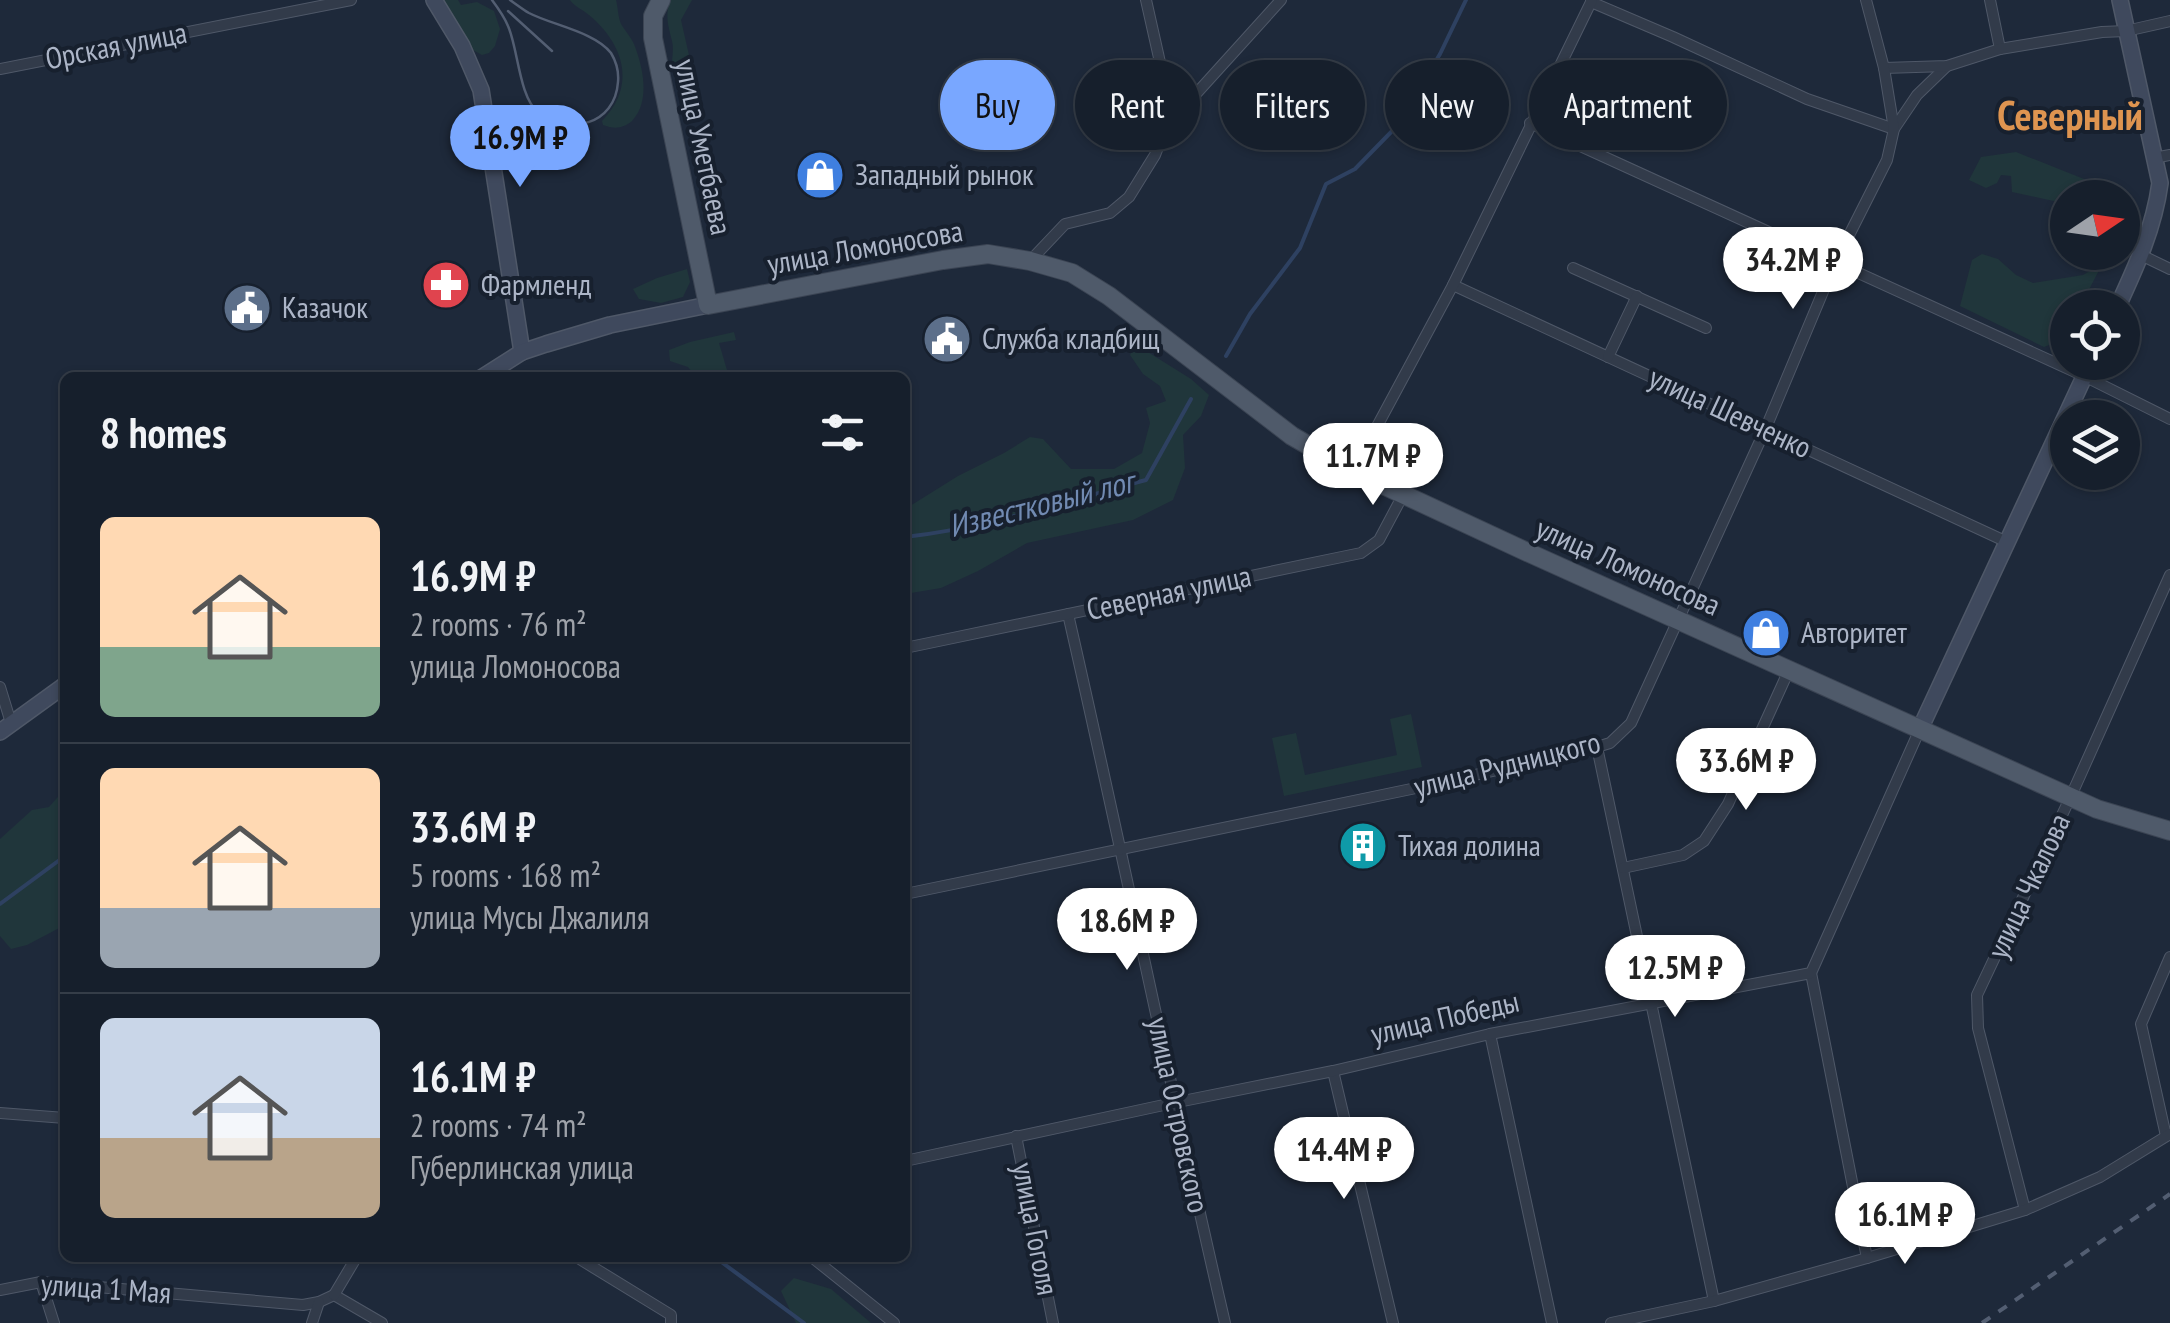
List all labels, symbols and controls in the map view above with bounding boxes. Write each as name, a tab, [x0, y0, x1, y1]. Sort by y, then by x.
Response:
street label: Орская улица	[42, 12, 190, 77]
street label: улица Уметбаева	[667, 55, 742, 238]
chip: Buy	[940, 60, 1055, 150]
chip: Rent	[1075, 60, 1200, 150]
chip: Filters	[1220, 60, 1365, 150]
chip: New	[1385, 60, 1509, 150]
chip: Apartment	[1529, 60, 1727, 150]
district label: Северный	[1997, 89, 2143, 141]
pin: 16.9M ₽	[428, 105, 612, 190]
text: 16.9M ₽	[472, 116, 568, 158]
shop icon: Западный рынок	[794, 149, 846, 201]
place label: Западный рынок	[855, 154, 1034, 193]
north arrow	[2050, 180, 2140, 270]
map controls	[2050, 180, 2140, 490]
street label: улица Ломоносова	[764, 210, 965, 283]
pin: 34.2M ₽	[1701, 227, 1885, 312]
text: 34.2M ₽	[1745, 238, 1841, 280]
pharmacy icon: Фармленд	[420, 259, 472, 311]
place label: Фармленд	[481, 264, 592, 303]
public building icon: Казачок	[221, 282, 273, 334]
place label: Казачок	[282, 287, 368, 326]
button: locate	[2050, 290, 2140, 380]
public building icon: Служба кладбищ	[921, 313, 973, 365]
place label: Служба кладбищ	[982, 318, 1160, 357]
street label: улица Шевченко	[1643, 357, 1818, 466]
button: layers	[2050, 400, 2140, 490]
text: 8 homes	[100, 405, 227, 460]
icon: filters	[815, 405, 870, 460]
pin: 11.7M ₽	[1281, 423, 1465, 508]
text: 11.7M ₽	[1325, 434, 1421, 476]
water label: Известковый лог	[944, 459, 1142, 546]
street label: улица Ломоносова	[1530, 508, 1727, 624]
text: 16.9M ₽	[410, 548, 536, 603]
street label: Северная улица	[1083, 555, 1255, 628]
icon: home	[180, 557, 300, 677]
text: 2 rooms · 76 m²	[410, 603, 587, 645]
shop icon: Авторитет	[1740, 607, 1792, 659]
place label: Авторитет	[1801, 612, 1907, 651]
text: улица Ломоносова	[410, 645, 621, 687]
street label: улица Рудницкого	[1409, 722, 1604, 806]
pin: 33.6M ₽	[1654, 728, 1838, 813]
text: 33.6M ₽	[1698, 739, 1794, 781]
text: 33.6M ₽	[410, 799, 536, 854]
street label: улица Чкалова	[1977, 807, 2078, 964]
icon: home	[180, 808, 300, 928]
building icon: Тихая долина	[1337, 820, 1389, 872]
place label: Тихая долина	[1398, 825, 1541, 864]
text: 5 rooms · 168 m²	[410, 854, 601, 896]
pin: 18.6M ₽	[1035, 888, 1219, 973]
text: улица Мусы Джалиля	[410, 896, 649, 938]
text: 18.6M ₽	[1079, 899, 1175, 941]
pin: 12.5M ₽	[1583, 935, 1767, 1020]
text: 12.5M ₽	[1627, 946, 1723, 988]
street label: улица Победы	[1367, 981, 1523, 1053]
street label: улица Островского	[1140, 1013, 1219, 1216]
text: 16.1M ₽	[410, 1049, 536, 1104]
icon: home	[180, 1058, 300, 1178]
text: 2 rooms · 74 m²	[410, 1104, 587, 1146]
pin: 14.4M ₽	[1252, 1117, 1436, 1202]
text: 14.4M ₽	[1296, 1128, 1392, 1170]
text: Губерлинская улица	[410, 1146, 634, 1188]
street label: улица Гоголя	[1005, 1159, 1068, 1298]
pin: 16.1M ₽	[1813, 1182, 1997, 1267]
text: 16.1M ₽	[1857, 1193, 1953, 1235]
street label: улица 1 Мая	[40, 1264, 173, 1312]

